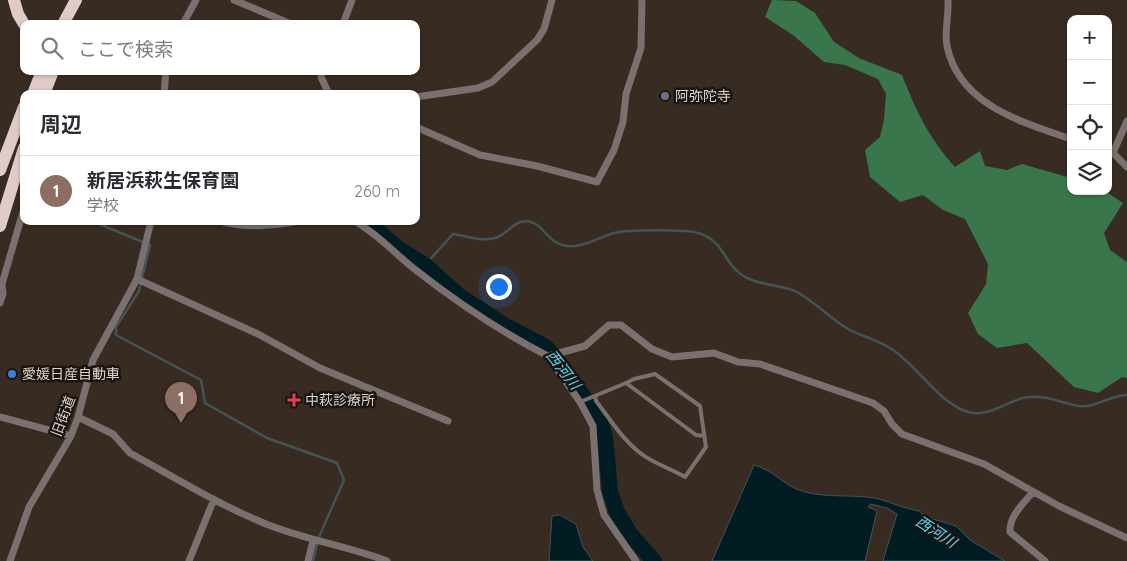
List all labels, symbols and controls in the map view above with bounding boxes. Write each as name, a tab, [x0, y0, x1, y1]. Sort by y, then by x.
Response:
map controls	[1067, 15, 1112, 195]
button: +	[1067, 15, 1112, 60]
search box	[20, 20, 420, 75]
icon: search	[38, 34, 66, 62]
text: ここで検索	[78, 37, 173, 61]
button: −	[1067, 60, 1112, 105]
place label: 阿弥陀寺	[675, 87, 731, 105]
marker: 阿弥陀寺	[659, 90, 671, 102]
button: locate	[1067, 105, 1112, 150]
text: 周辺	[40, 111, 82, 137]
button: layers	[1067, 150, 1112, 195]
text: 新居浜萩生保育園	[87, 168, 239, 192]
text: 1	[53, 181, 59, 201]
text: 260 m	[354, 181, 400, 201]
text: 学校	[87, 195, 119, 215]
your location	[486, 274, 512, 300]
water label: 西河川	[542, 346, 586, 395]
place label: 愛媛日産自動車	[22, 365, 120, 383]
marker: 愛媛日産自動車	[6, 368, 18, 380]
pin: 1	[165, 382, 197, 423]
place label: 中萩診療所	[305, 391, 375, 409]
street label: 旧街道	[47, 393, 79, 439]
marker: 中萩診療所	[287, 393, 301, 407]
water label: 西河川	[912, 511, 962, 553]

